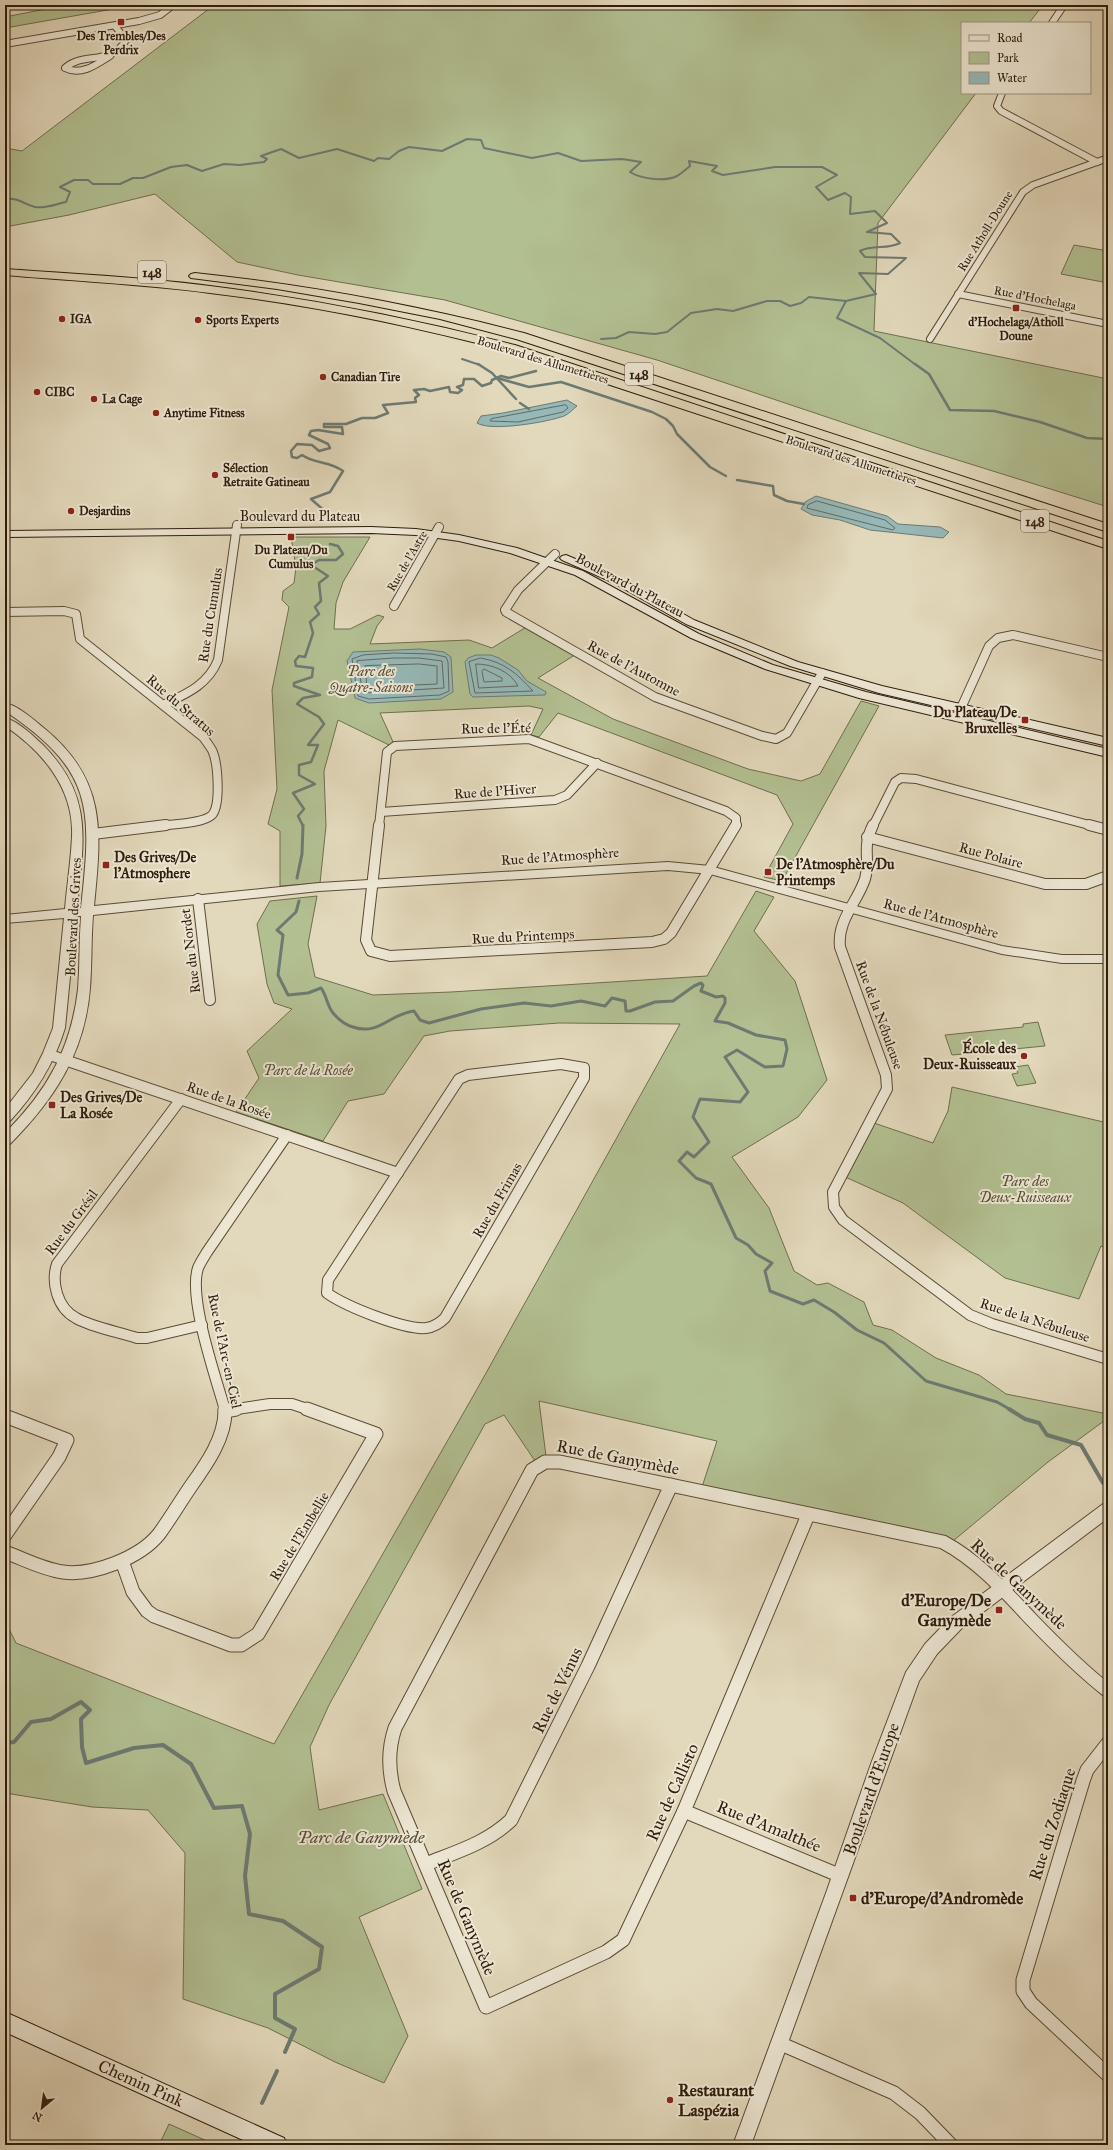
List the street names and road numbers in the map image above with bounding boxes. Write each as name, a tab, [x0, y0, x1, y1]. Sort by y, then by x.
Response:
street label: Rue Atholl-Doune	[955, 188, 1015, 274]
road number: 148	[138, 261, 166, 283]
street label: Rue d'Hochelaga	[993, 283, 1078, 314]
street label: Boulevard des Allumettières	[475, 333, 611, 387]
road number: 148	[625, 363, 653, 385]
street label: Boulevard des Allumettières	[784, 432, 918, 488]
street label: Boulevard du Plateau	[240, 508, 361, 525]
road number: 148	[1021, 510, 1049, 532]
street label: Rue de l'Astre	[384, 528, 430, 594]
street label: Boulevard du Plateau	[573, 550, 687, 622]
street label: Rue du Cumulus	[195, 566, 226, 664]
street label: Rue de l'Automne	[584, 637, 683, 700]
street label: Rue du Stratus	[143, 671, 218, 740]
street label: Rue de l'Été	[461, 717, 531, 738]
street label: Rue de l'Hiver	[453, 780, 538, 803]
street label: Rue Polaire	[957, 839, 1025, 872]
street label: Rue de l'Atmosphère	[500, 844, 620, 869]
street label: Boulevard des Grives	[62, 857, 85, 977]
street label: Rue de l'Atmosphère	[882, 895, 1000, 942]
street label: Rue du Nordet	[177, 908, 204, 994]
street label: Rue du Printemps	[471, 925, 575, 948]
street label: Rue de la Nébuleuse	[852, 959, 907, 1072]
street label: Rue de la Rosée	[184, 1078, 273, 1123]
street label: Rue du Frimas	[469, 1160, 526, 1241]
street label: Rue du Grésil	[41, 1186, 102, 1258]
street label: Rue de l'Arc-en-Ciel	[204, 1292, 245, 1410]
street label: Rue de la Nébuleuse	[978, 1295, 1092, 1346]
street label: Rue de Ganymède	[555, 1435, 681, 1480]
street label: Rue de l'Embellie	[266, 1489, 333, 1584]
street label: Rue de Ganymède	[966, 1534, 1071, 1634]
street label: Rue de Vénus	[528, 1644, 587, 1737]
street label: Boulevard d'Europe	[839, 1720, 904, 1858]
street label: Rue de Callisto	[642, 1740, 703, 1844]
street label: Rue du Zodiaque	[1024, 1765, 1081, 1883]
street label: Rue d'Amalthée	[714, 1796, 824, 1857]
street label: Rue de Ganymède	[433, 1856, 500, 1978]
street label: Chemin Pink	[95, 2055, 187, 2112]

